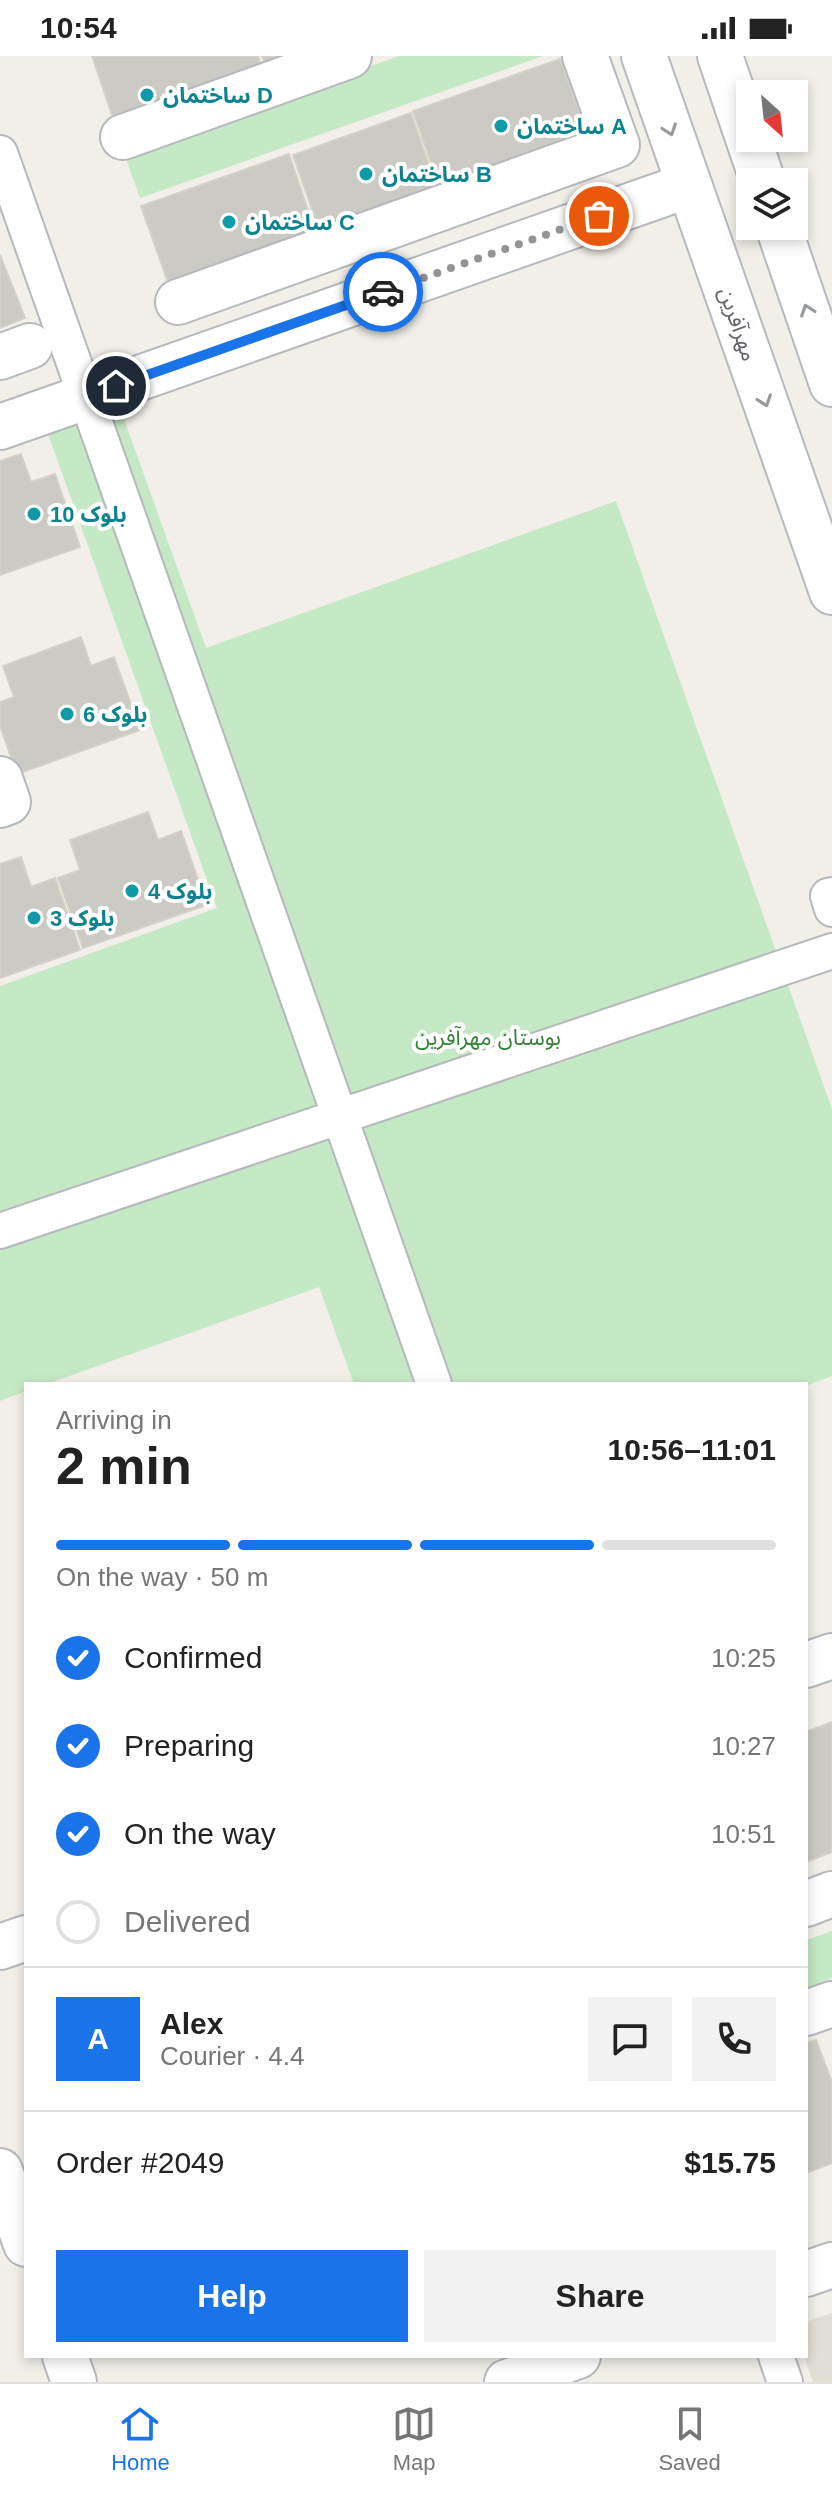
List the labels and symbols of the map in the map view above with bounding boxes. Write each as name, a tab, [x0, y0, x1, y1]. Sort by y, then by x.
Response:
north arrow	[736, 80, 808, 152]
place label: ساختمان D	[163, 83, 273, 108]
marker: ساختمان D	[138, 86, 156, 104]
place label: ساختمان A	[517, 114, 627, 139]
marker: ساختمان A	[492, 117, 510, 135]
one-way arrow	[661, 122, 677, 136]
place label: ساختمان B	[382, 162, 492, 187]
marker: ساختمان B	[357, 165, 375, 183]
pin	[565, 182, 633, 250]
place label: ساختمان C	[245, 210, 355, 235]
marker: ساختمان C	[220, 213, 238, 231]
courier	[343, 252, 423, 332]
street label: مهرآفرین	[714, 284, 762, 364]
one-way arrow	[800, 304, 816, 318]
pin	[82, 352, 150, 420]
one-way arrow	[756, 394, 772, 408]
place label: بلوک 10	[50, 502, 127, 527]
marker: بلوک 10	[25, 505, 43, 523]
place label: بلوک 6	[83, 702, 147, 727]
marker: بلوک 6	[58, 705, 76, 723]
place label: بلوک 4	[148, 879, 212, 904]
marker: بلوک 4	[123, 882, 141, 900]
place label: بلوک 3	[50, 906, 114, 931]
marker: بلوک 3	[25, 909, 43, 927]
park label: بوستان مهرآفرین	[415, 1025, 561, 1050]

